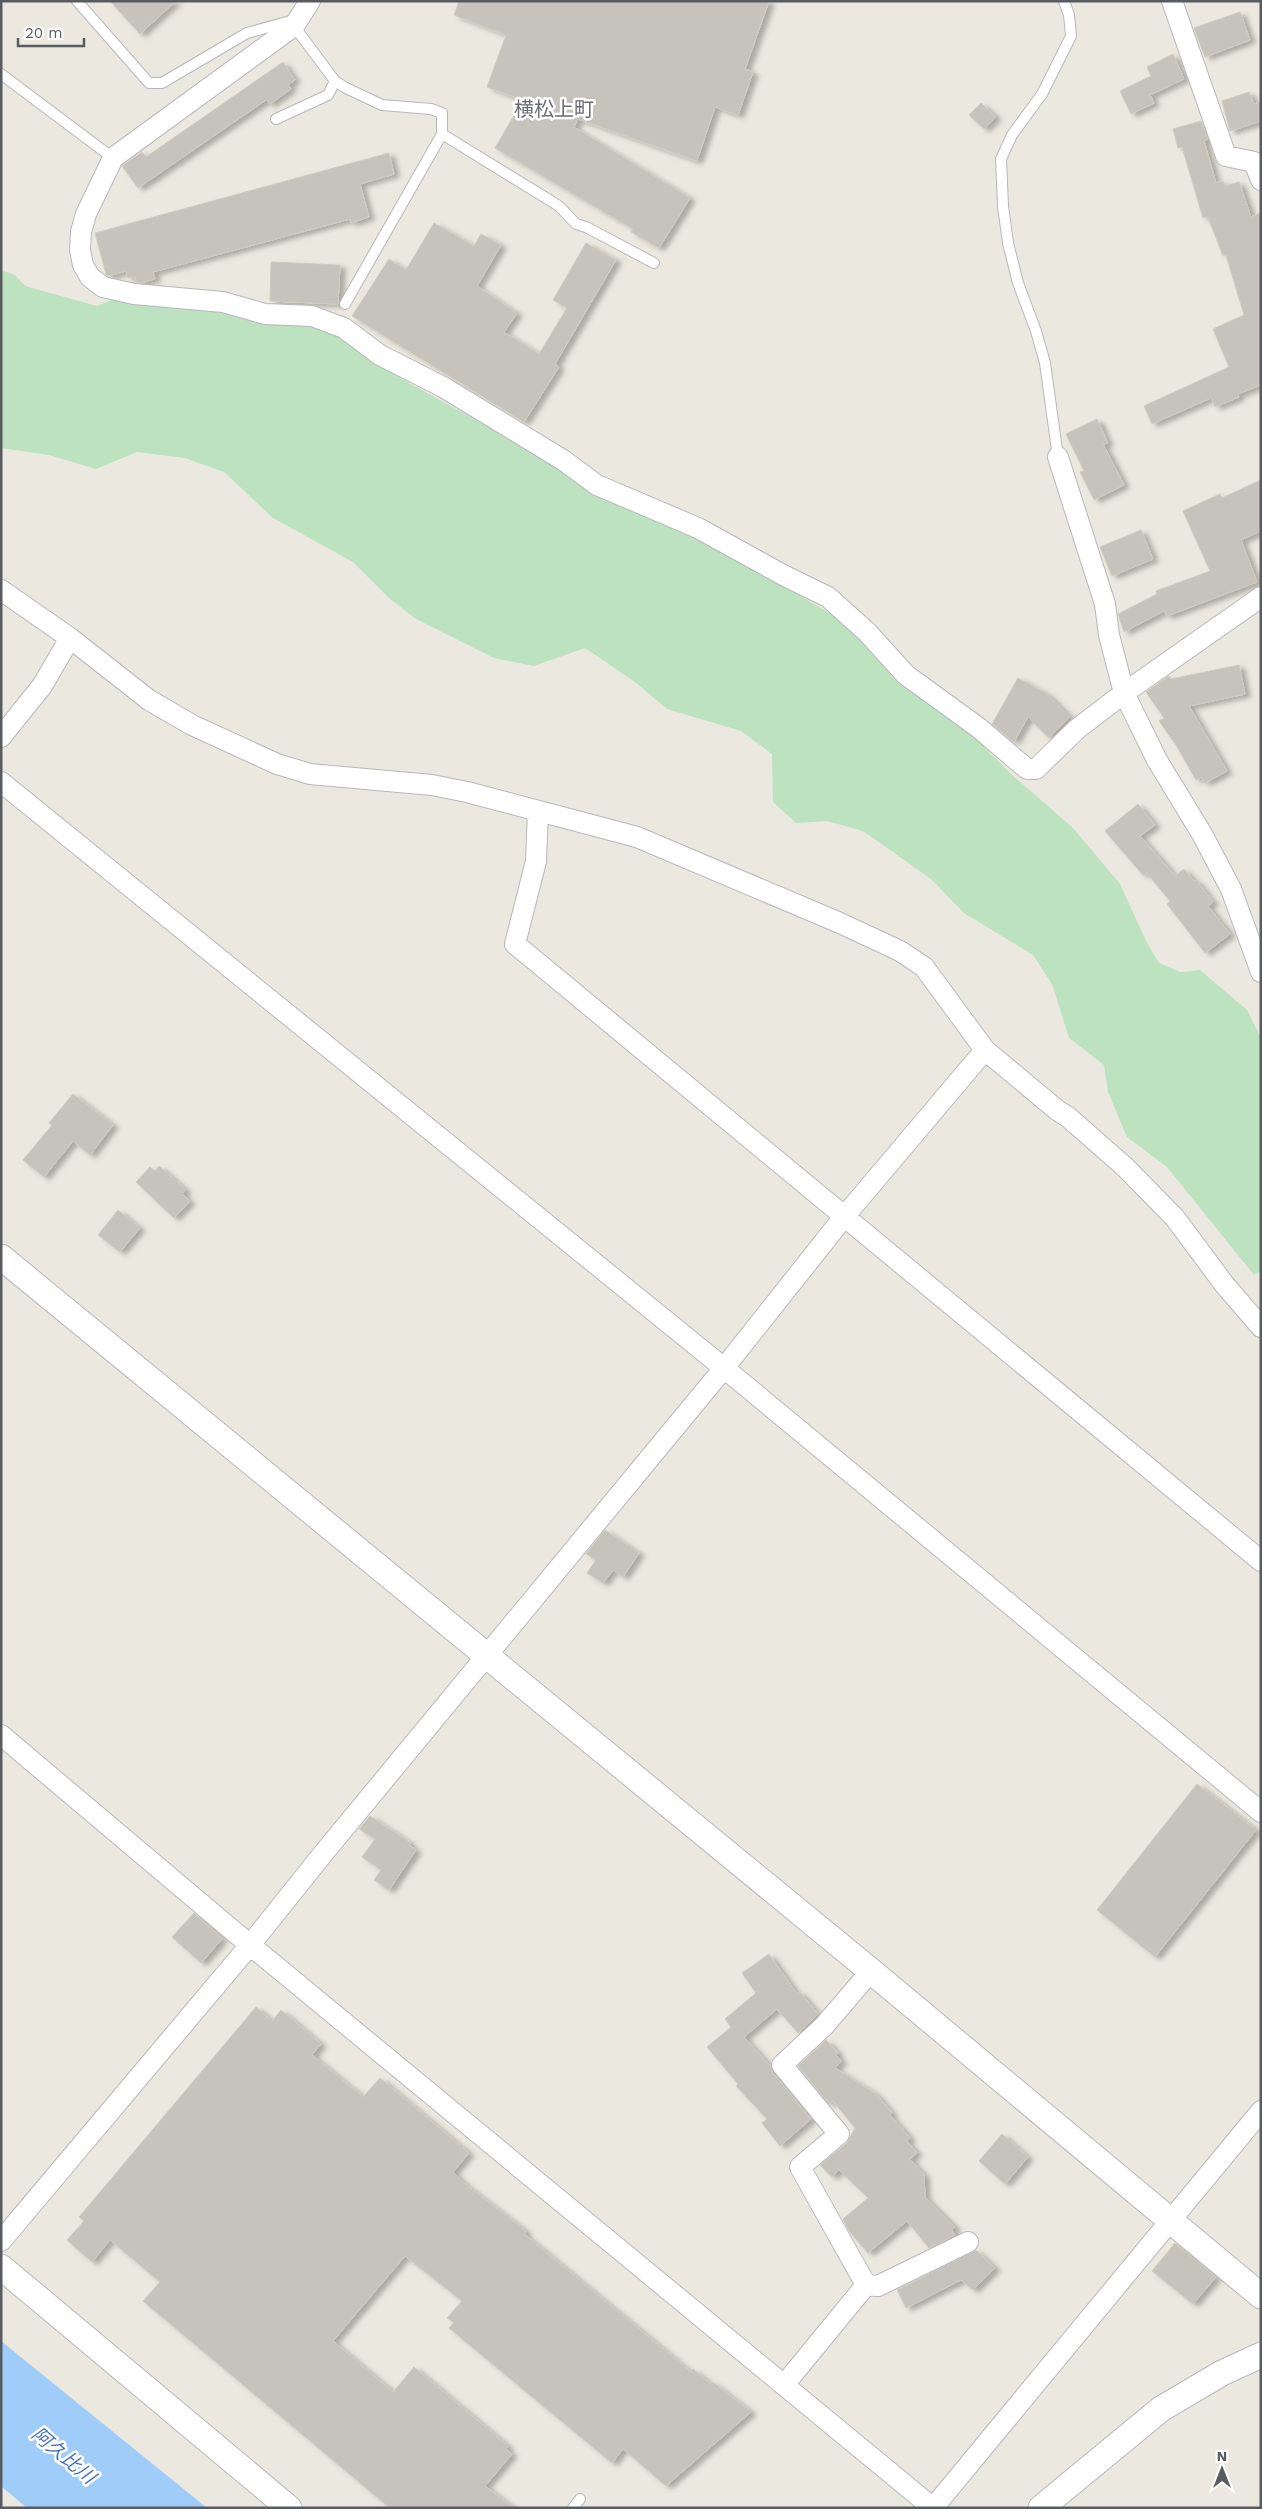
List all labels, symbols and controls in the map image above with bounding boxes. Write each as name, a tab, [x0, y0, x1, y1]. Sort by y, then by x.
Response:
scale bar	[18, 15, 84, 47]
text: 20 m	[25, 24, 63, 42]
district label: 横松上町	[514, 97, 594, 121]
water label: 阿久比川	[27, 2422, 102, 2490]
north arrow	[1197, 2444, 1247, 2494]
text: N	[1217, 2448, 1227, 2464]

